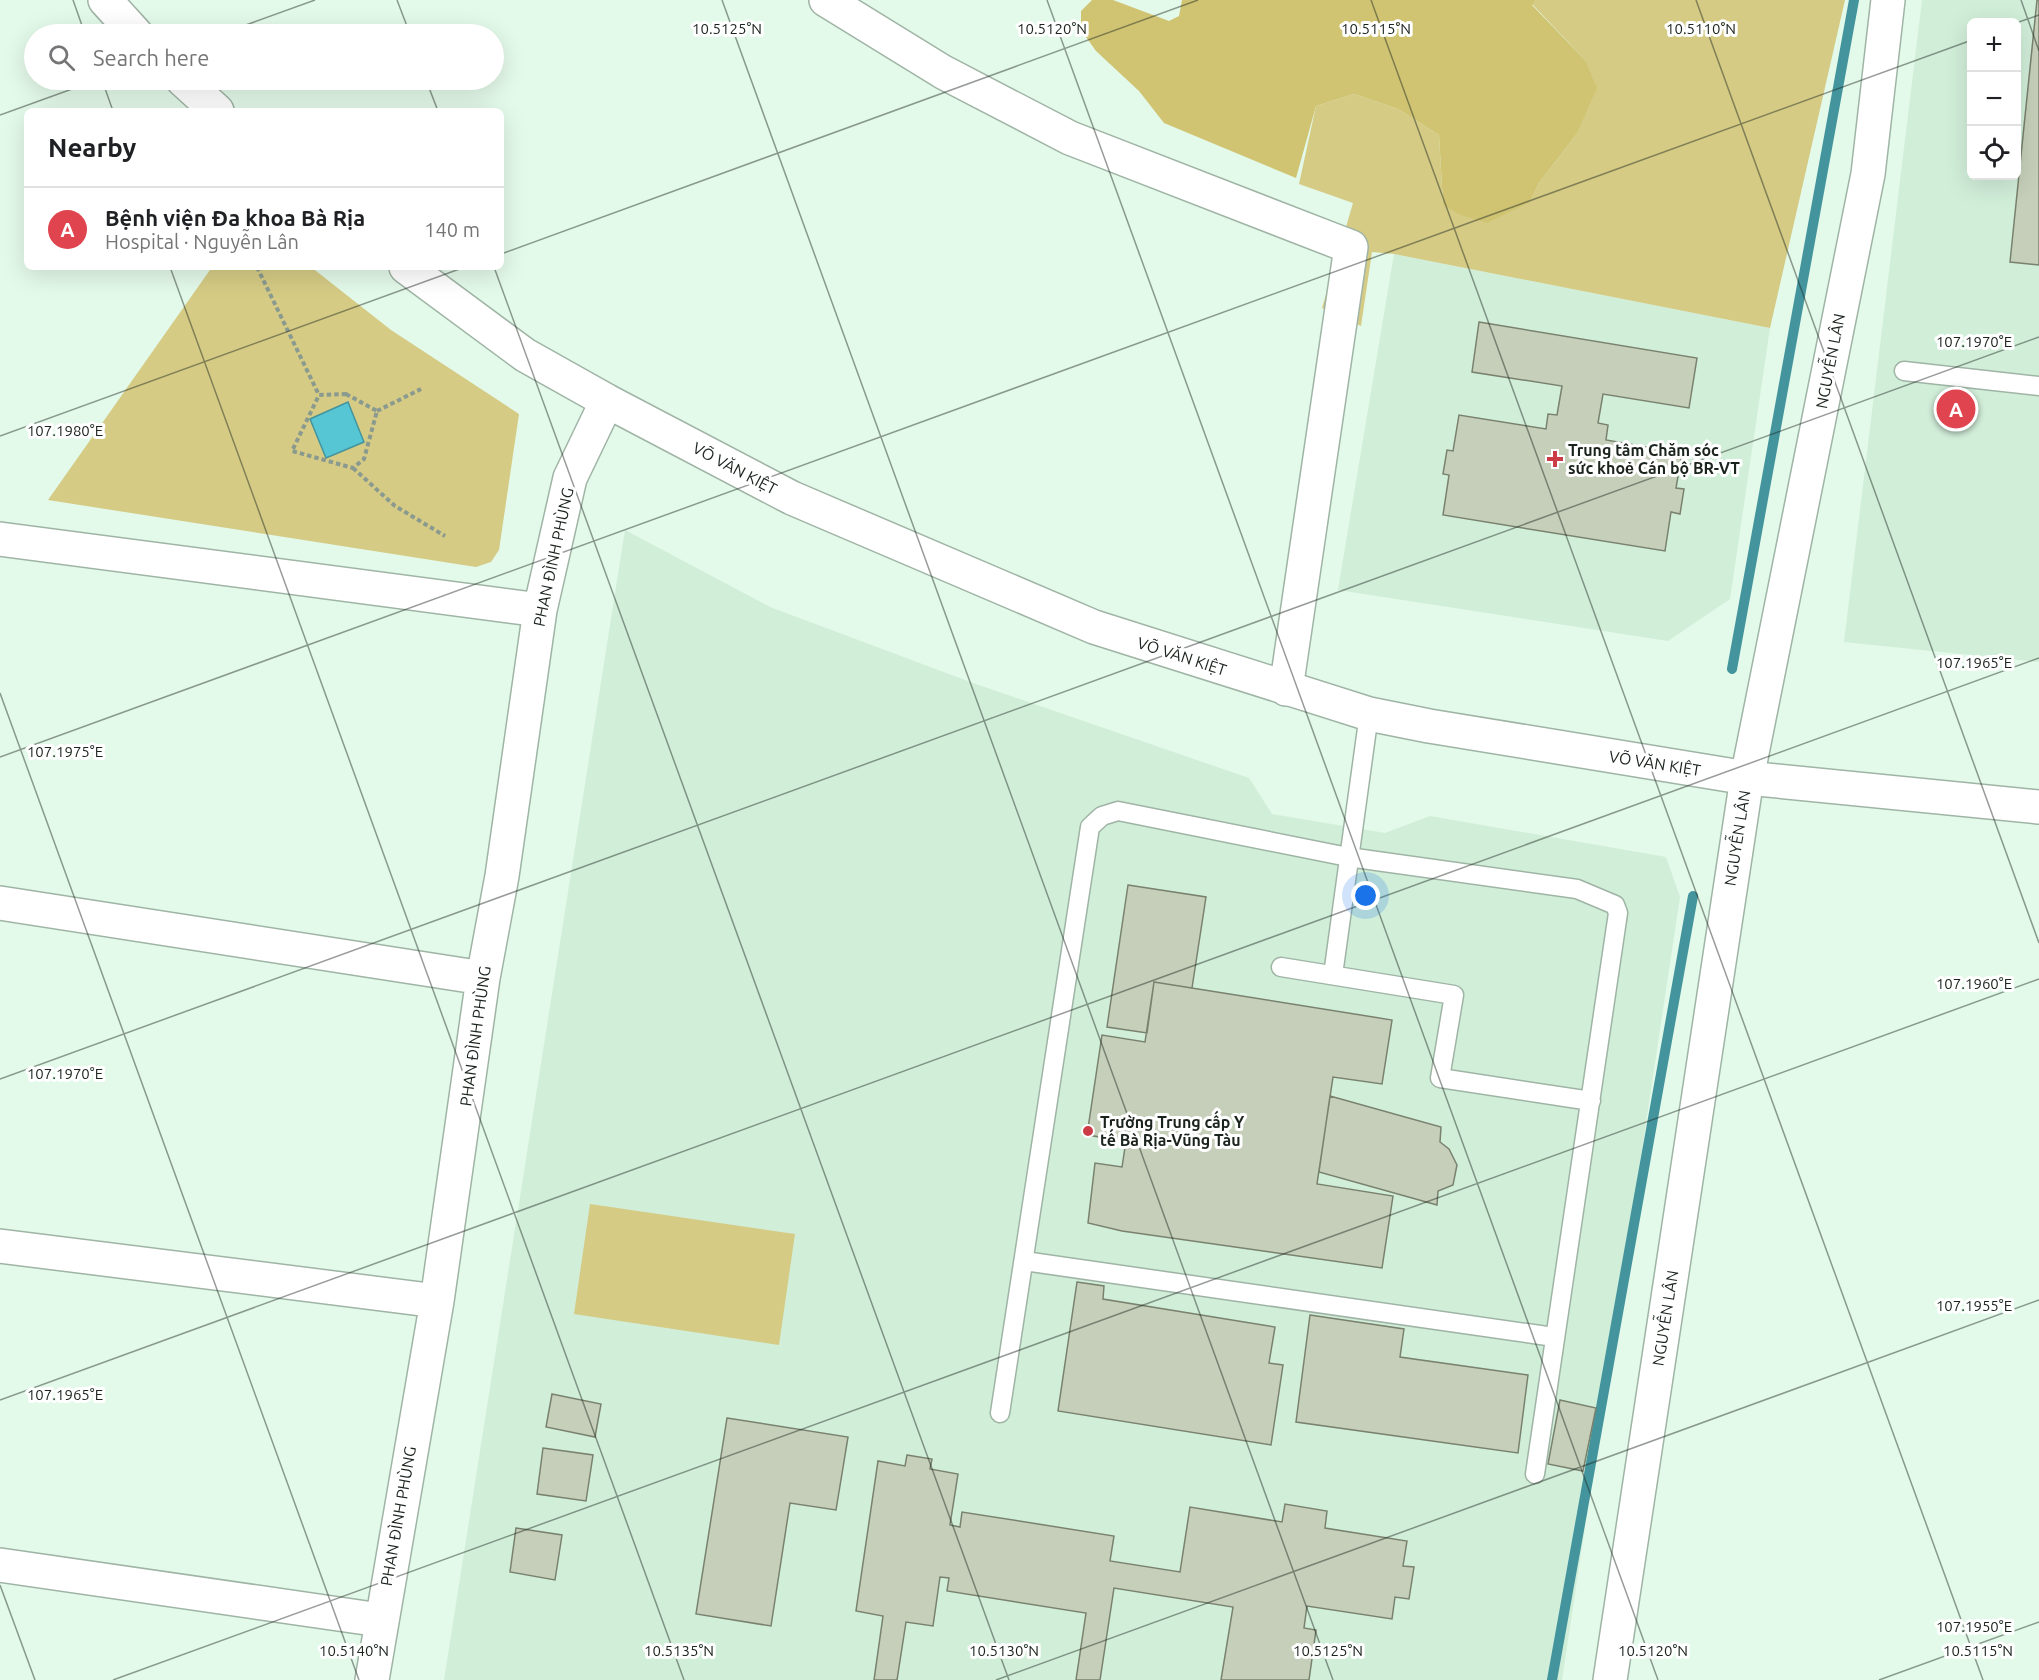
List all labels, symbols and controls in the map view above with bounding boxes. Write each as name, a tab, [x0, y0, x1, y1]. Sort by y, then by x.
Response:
map controls	[1967, 18, 2021, 180]
button: +	[1967, 18, 2021, 72]
text: 10.5125°N	[692, 20, 762, 37]
text: 10.5120°N	[1017, 20, 1087, 37]
text: 10.5115°N	[1341, 20, 1411, 37]
text: 10.5110°N	[1666, 20, 1736, 37]
search box	[24, 24, 504, 90]
icon: search	[45, 41, 78, 74]
text: Search here	[93, 45, 209, 70]
button: −	[1967, 72, 2021, 126]
button: locate	[1967, 126, 2021, 180]
text: Nearby	[48, 133, 136, 162]
text: Bệnh viện Đa khoa Bà Rịa	[105, 205, 365, 230]
text: A	[60, 218, 75, 241]
text: 140 m	[424, 218, 480, 241]
text: Hospital · Nguyễn Lân	[105, 230, 299, 253]
street label: NGUYỄN LÂN	[1807, 311, 1848, 410]
text: 107.1970°E	[1936, 333, 2012, 350]
pin: A	[1936, 386, 1976, 432]
text: 107.1980°E	[27, 422, 103, 439]
street label: VÕ VĂN KIỆT	[690, 437, 781, 498]
place label: Trung tâm Chăm sóc sức khoẻ Cán bộ BR-VT	[1568, 441, 1740, 477]
marker: Trung tâm Chăm sóc sức khoẻ Cán bộ BR-VT	[1546, 450, 1564, 468]
street label: PHAN ĐÌNH PHÙNG	[528, 485, 577, 628]
street label: VÕ VĂN KIỆT	[1135, 632, 1229, 679]
text: 107.1965°E	[1936, 654, 2012, 671]
text: 107.1975°E	[27, 743, 103, 760]
street label: VÕ VĂN KIỆT	[1608, 746, 1702, 779]
street label: NGUYỄN LÂN	[1715, 788, 1753, 887]
your location	[1351, 881, 1380, 910]
street label: PHAN ĐÌNH PHÙNG	[454, 964, 494, 1107]
text: 107.1960°E	[1936, 975, 2012, 992]
text: 107.1970°E	[27, 1065, 103, 1082]
place label: Trường Trung cấp Y tế Bà Rịa-Vũng Tàu	[1100, 1110, 1245, 1149]
marker: Trường Trung cấp Y tế Bà Rịa-Vũng Tàu	[1081, 1124, 1095, 1138]
street label: NGUYỄN LÂN	[1643, 1268, 1681, 1367]
text: 107.1955°E	[1936, 1297, 2012, 1314]
text: 107.1965°E	[27, 1386, 103, 1403]
street label: PHAN ĐÌNH PHÙNG	[375, 1444, 419, 1587]
text: 107.1950°E	[1936, 1618, 2012, 1635]
text: 10.5140°N	[319, 1642, 389, 1659]
text: 10.5135°N	[644, 1642, 714, 1659]
text: 10.5130°N	[969, 1642, 1039, 1659]
text: 10.5125°N	[1293, 1642, 1363, 1659]
text: 10.5120°N	[1618, 1642, 1688, 1659]
text: 10.5115°N	[1943, 1642, 2013, 1659]

